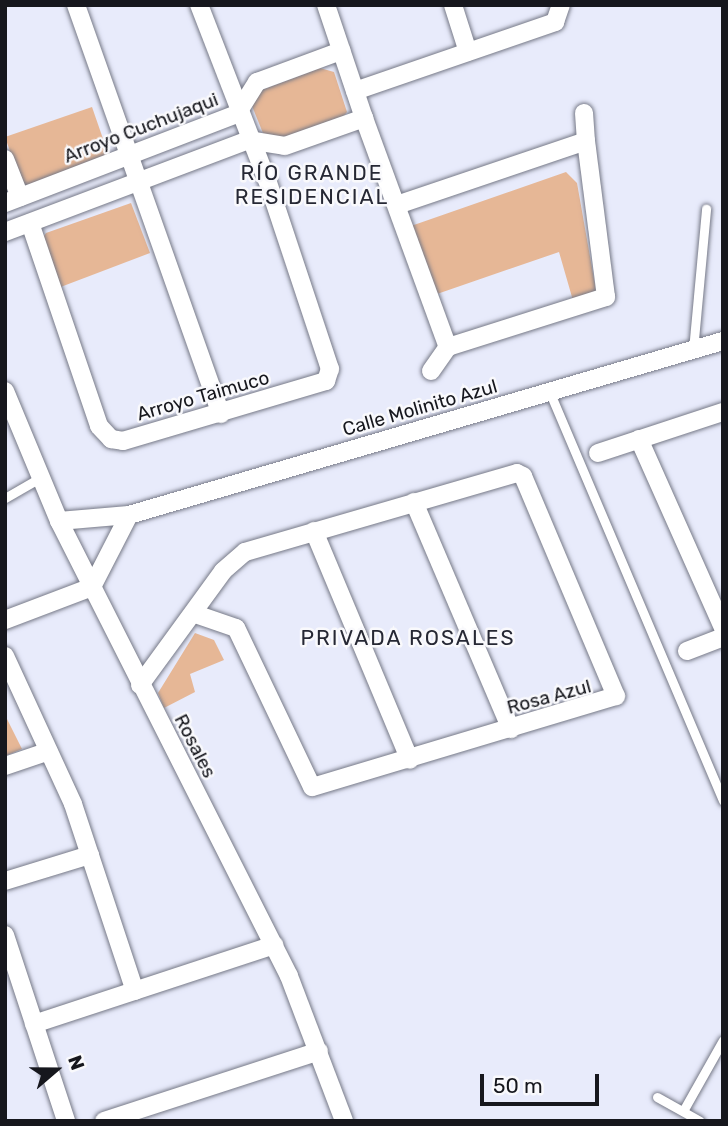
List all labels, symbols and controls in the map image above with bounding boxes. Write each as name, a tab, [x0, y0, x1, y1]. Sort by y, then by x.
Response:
street label: Arroyo Cuchujaqui	[61, 88, 221, 168]
district label: RÍO GRANDE RESIDENCIAL	[236, 160, 388, 210]
street label: Arroyo Taimuco	[134, 366, 272, 426]
street label: Calle Molinito Azul	[340, 375, 500, 441]
district label: PRIVADA ROSALES	[302, 625, 514, 651]
street label: Rosa Azul	[504, 675, 594, 719]
street label: Rosales	[169, 710, 221, 782]
north arrow	[21, 1035, 91, 1105]
text: N	[63, 1052, 89, 1073]
scale bar	[483, 1060, 602, 1104]
text: 50 m	[493, 1073, 543, 1098]

